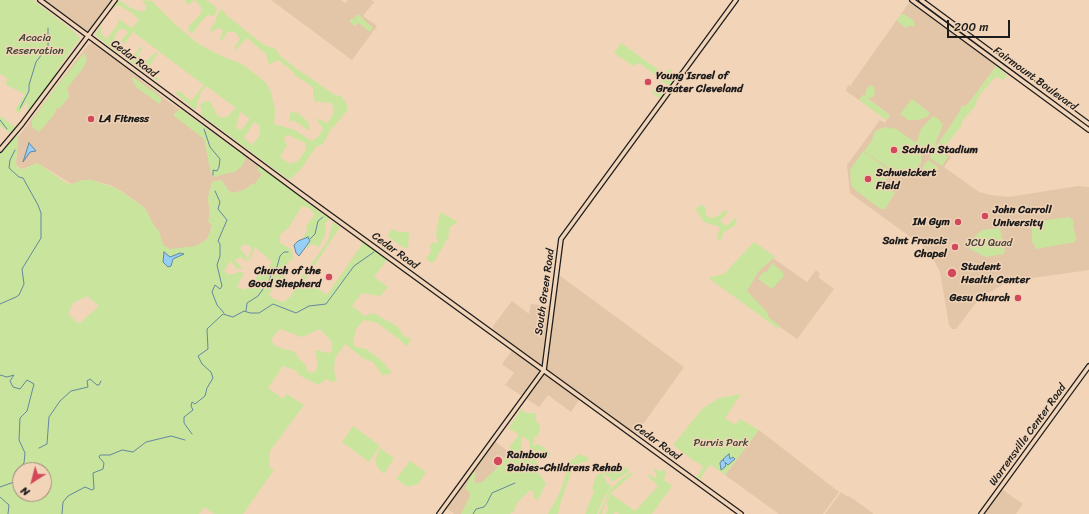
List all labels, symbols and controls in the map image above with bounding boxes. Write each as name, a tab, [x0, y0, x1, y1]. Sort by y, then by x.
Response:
scale bar	[949, 12, 1012, 38]
text: 200 m	[954, 16, 988, 38]
park label: Acacia Reservation	[6, 31, 64, 57]
street label: Cedar Road	[108, 37, 160, 81]
street label: Fairmount Boulevard	[991, 44, 1079, 114]
place label: Young Israel of Greater Cleveland	[656, 69, 743, 95]
marker: Young Israel of Greater Cleveland	[643, 77, 653, 87]
place label: LA Fitness	[99, 112, 149, 126]
marker: LA Fitness	[86, 114, 96, 124]
place label: Schula Stadium	[902, 143, 978, 157]
marker: Schula Stadium	[889, 145, 899, 155]
place label: Schweickert Field	[876, 166, 936, 192]
marker: Schweickert Field	[863, 174, 873, 184]
place label: John Carroll University	[993, 203, 1052, 229]
marker: John Carroll University	[980, 211, 990, 221]
place label: IM Gym	[913, 215, 950, 229]
marker: IM Gym	[953, 217, 963, 227]
street label: Cedar Road	[369, 230, 421, 272]
place label: Saint Francis Chapel	[882, 234, 947, 260]
park label: JCU Quad	[966, 236, 1012, 250]
marker: Saint Francis Chapel	[950, 242, 960, 252]
street label: South Green Road	[532, 248, 558, 336]
place label: Student Health Center	[961, 260, 1030, 286]
place label: Church of the Good Shepherd	[248, 264, 321, 290]
marker: Student Health Center	[946, 267, 958, 279]
marker: Church of the Good Shepherd	[324, 272, 334, 282]
place label: Gesu Church	[949, 291, 1010, 305]
marker: Gesu Church	[1013, 293, 1023, 303]
street label: Warrensville Center Road	[987, 382, 1069, 488]
street label: Cedar Road	[631, 421, 683, 463]
park label: Purvis Park	[693, 436, 749, 450]
place label: Rainbow Babies-Childrens Rehab	[507, 448, 622, 474]
marker: Rainbow Babies-Childrens Rehab	[492, 455, 504, 467]
north arrow	[12, 462, 52, 502]
text: N	[17, 481, 34, 501]

